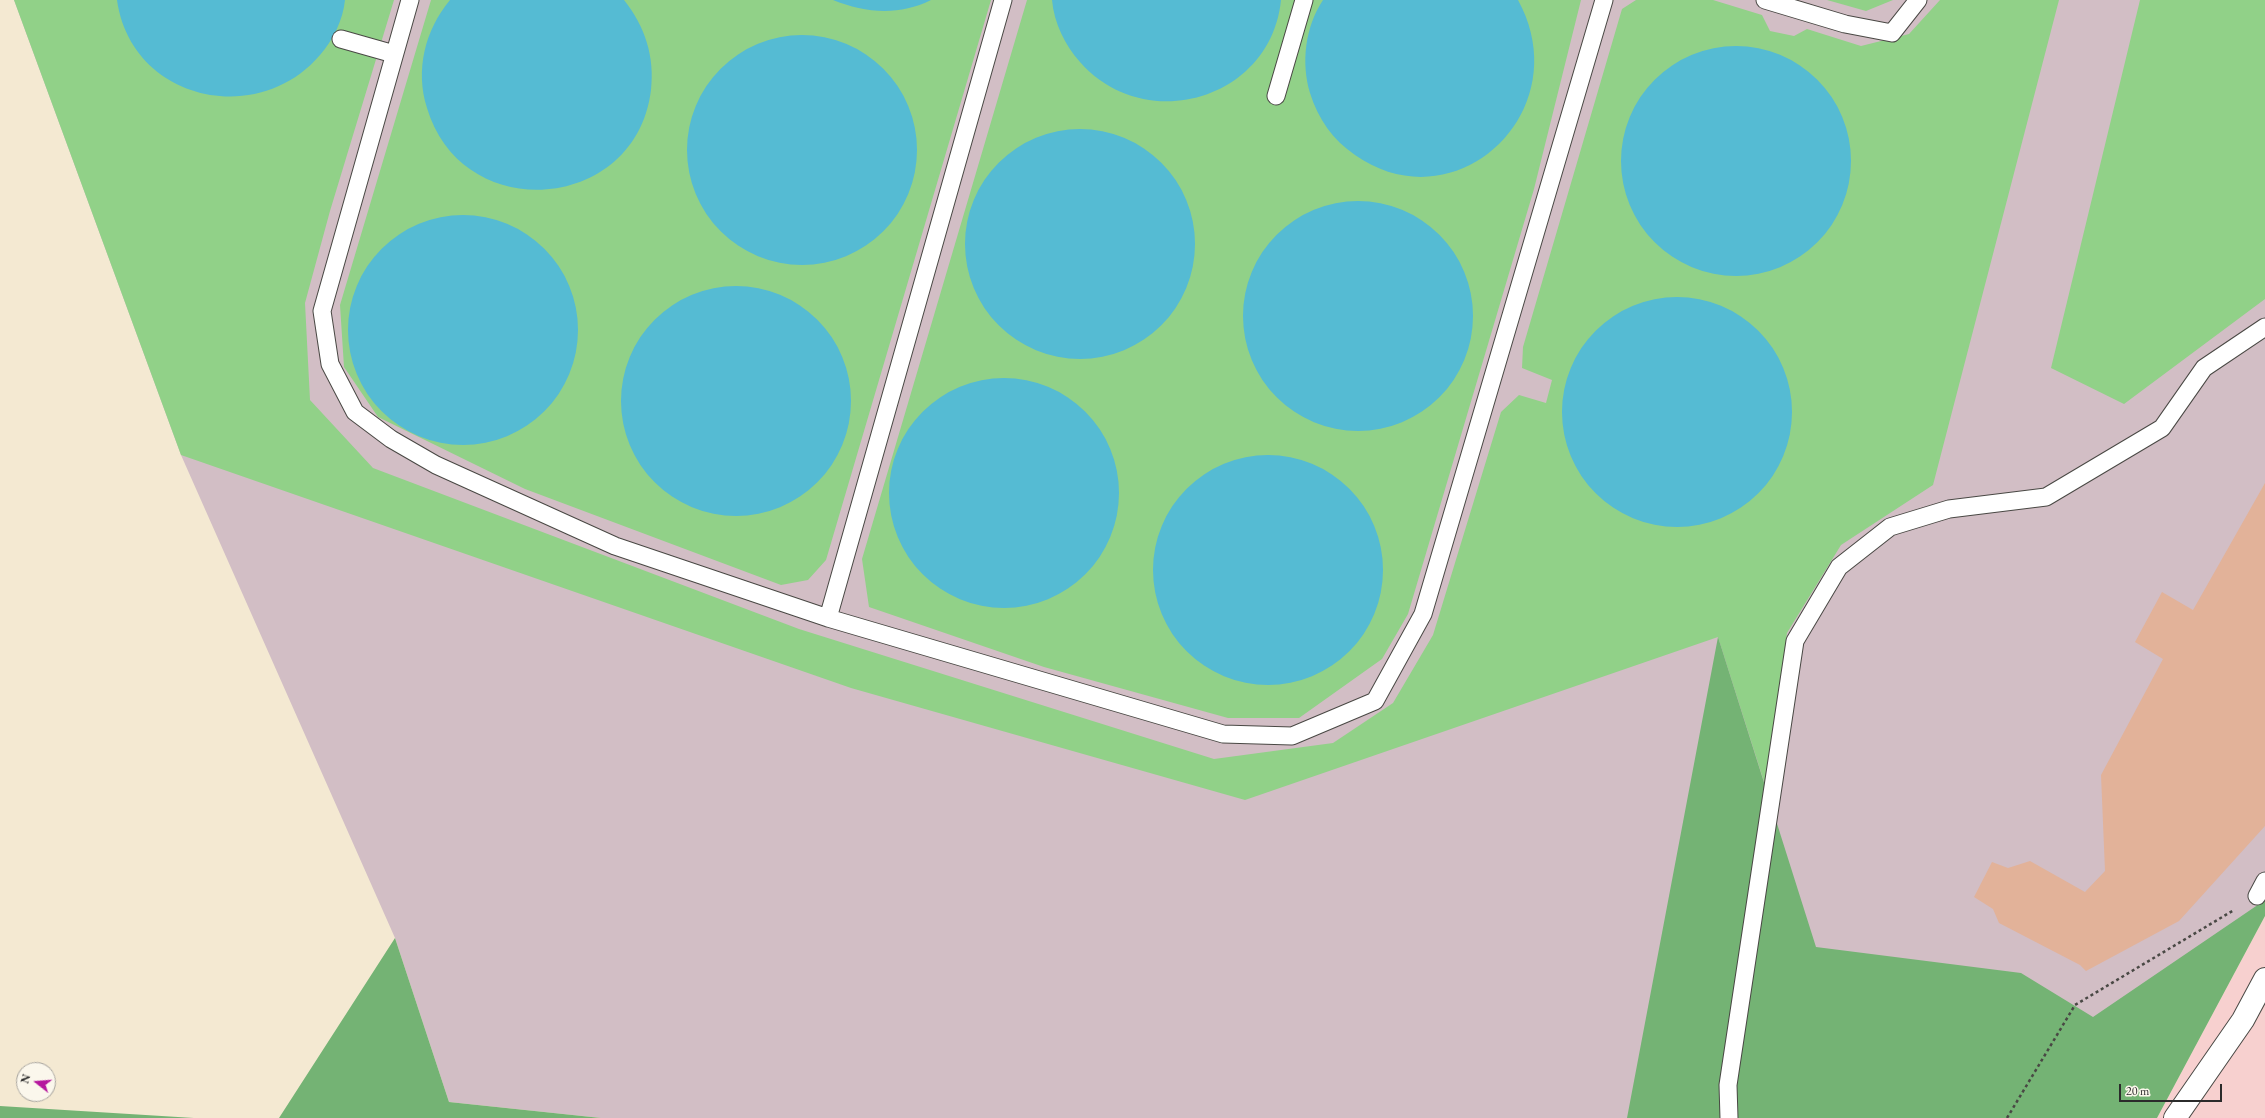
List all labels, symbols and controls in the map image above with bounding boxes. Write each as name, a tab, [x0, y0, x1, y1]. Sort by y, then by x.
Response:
north arrow	[16, 1062, 56, 1102]
text: N	[17, 1072, 33, 1085]
scale bar	[2121, 1076, 2224, 1102]
text: 20 m	[2126, 1083, 2149, 1099]

